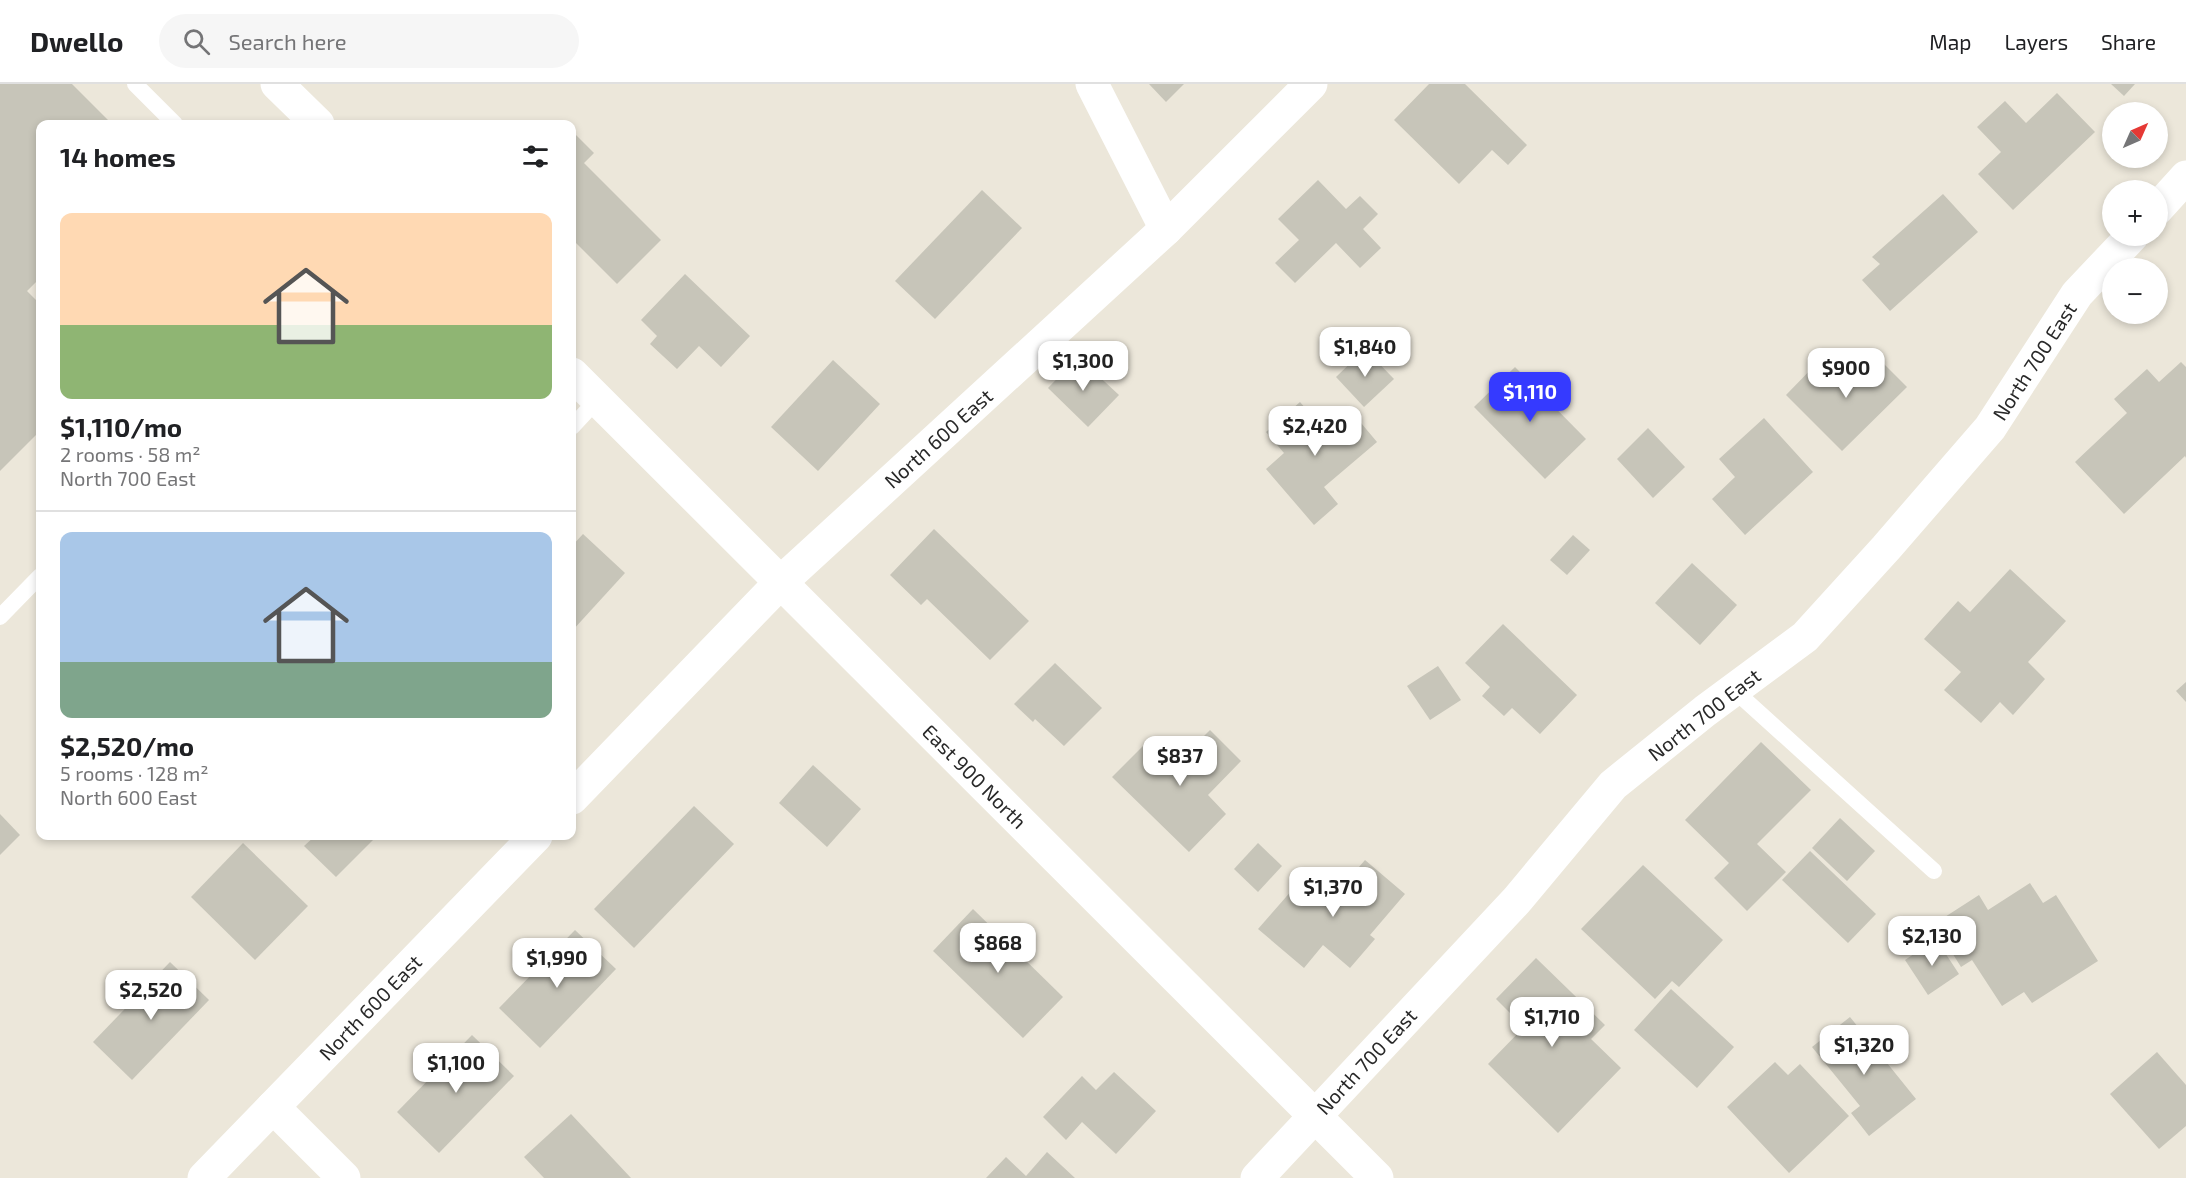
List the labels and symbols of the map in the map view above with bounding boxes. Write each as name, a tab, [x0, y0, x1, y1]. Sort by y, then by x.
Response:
north arrow	[2102, 102, 2168, 168]
street label: North 700 East	[1987, 297, 2081, 425]
pin: $1,840	[1316, 327, 1414, 378]
pin: $1,300	[1034, 341, 1132, 392]
pin: $900	[1810, 348, 1882, 399]
pin: $1,110	[1481, 372, 1579, 423]
street label: North 600 East	[879, 383, 997, 493]
pin: $2,420	[1266, 406, 1364, 457]
street label: North 700 East	[1643, 662, 1765, 765]
street label: East 900 North	[918, 719, 1032, 833]
pin: $837	[1144, 736, 1216, 787]
pin: $1,370	[1284, 867, 1382, 918]
pin: $2,130	[1883, 916, 1981, 967]
pin: $868	[962, 923, 1034, 974]
pin: $1,990	[508, 938, 606, 989]
street label: North 600 East	[314, 949, 427, 1065]
pin: $2,520	[102, 970, 200, 1021]
pin: $1,710	[1503, 997, 1601, 1048]
street label: North 700 East	[1311, 1003, 1421, 1119]
pin: $1,320	[1815, 1025, 1913, 1076]
pin: $1,100	[407, 1043, 505, 1094]

